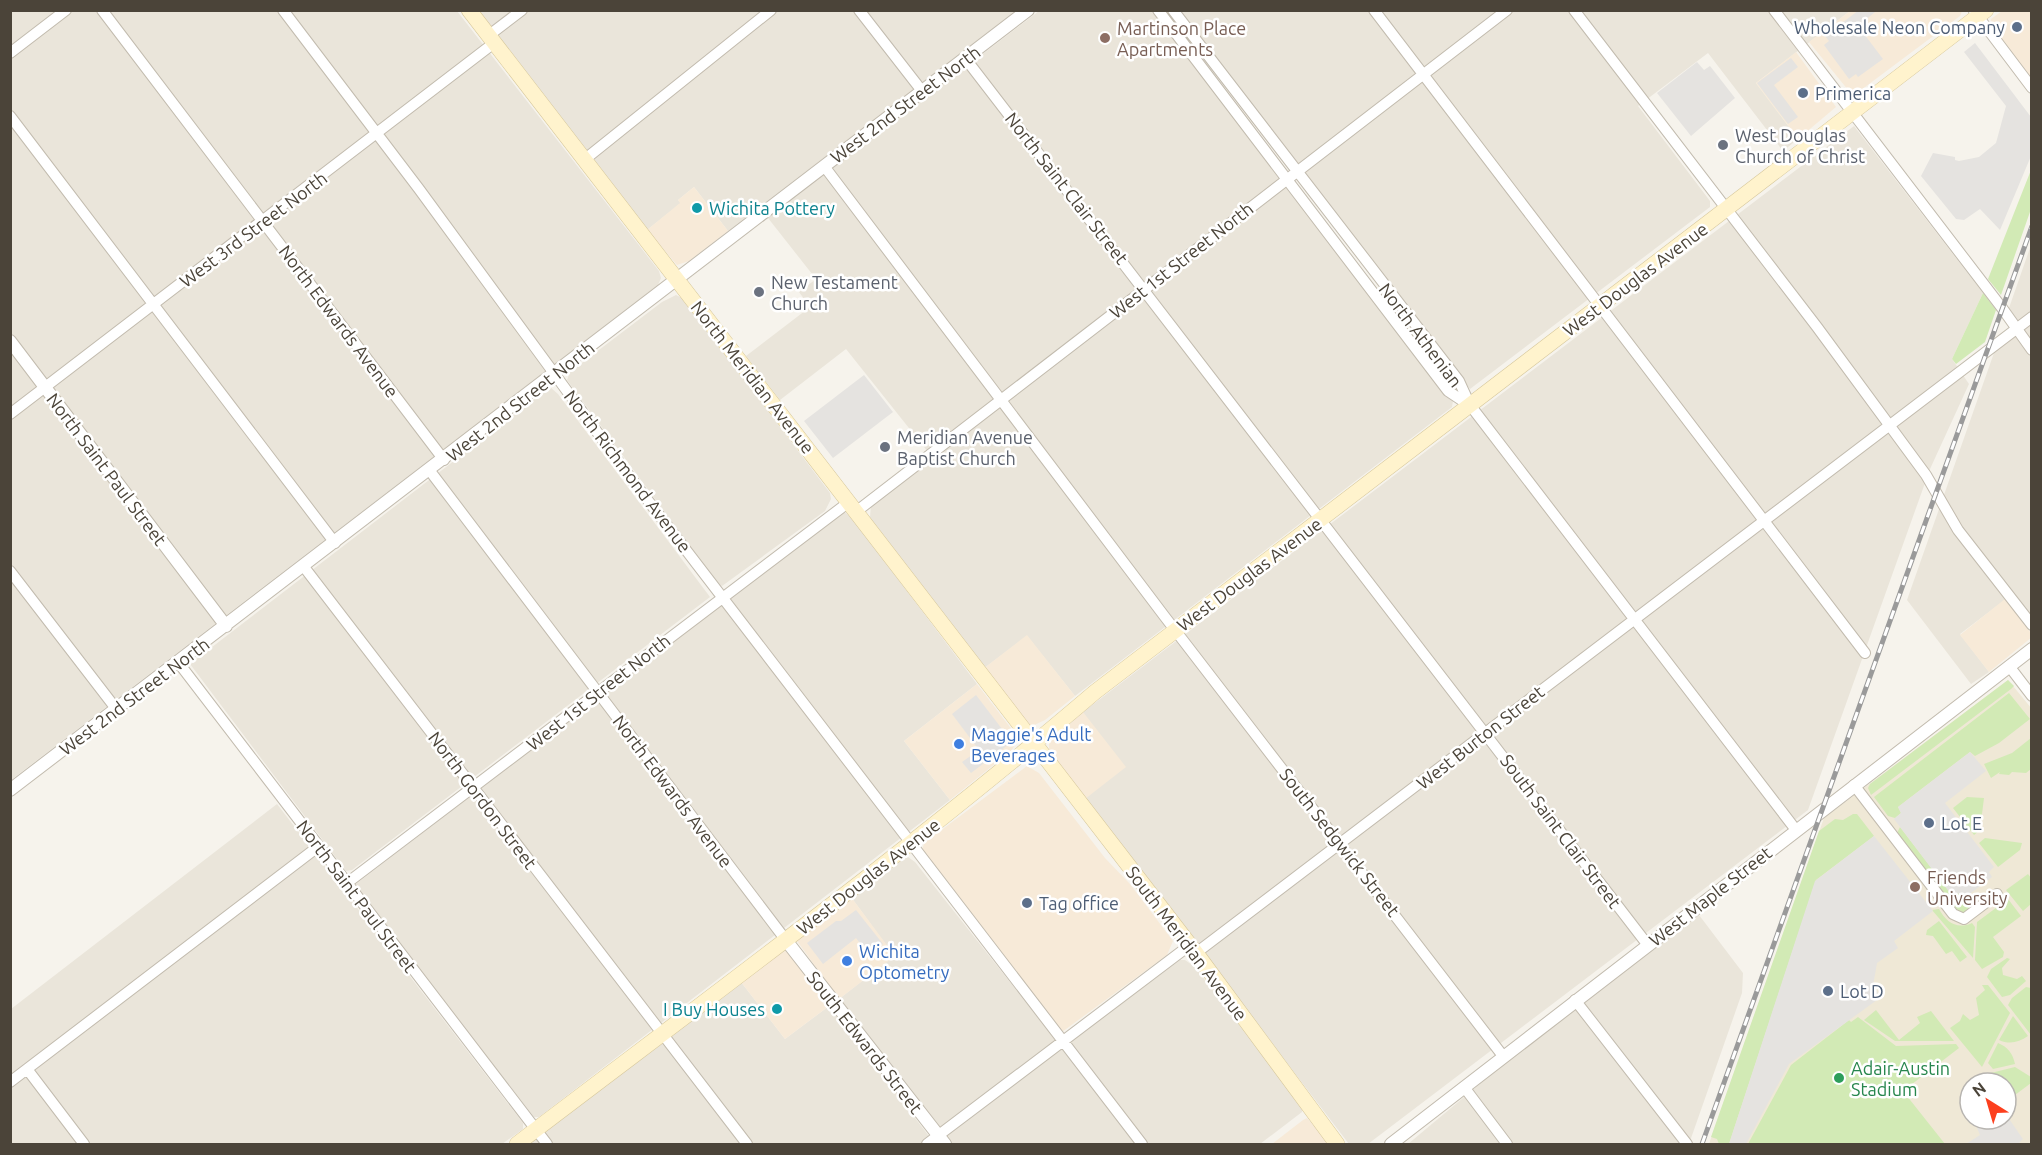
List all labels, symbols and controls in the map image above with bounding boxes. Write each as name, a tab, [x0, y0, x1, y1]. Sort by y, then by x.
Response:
place label: Wholesale Neon Company	[1794, 17, 2005, 37]
place label: Martinson Place Apartments	[1117, 18, 1246, 59]
marker: Wholesale Neon Company	[2010, 20, 2024, 34]
marker: Martinson Place Apartments	[1098, 31, 1112, 45]
street label: West 2nd Street North	[826, 41, 984, 167]
place label: Primerica	[1815, 83, 1891, 103]
marker: Primerica	[1796, 86, 1810, 100]
street label: North Saint Clair Street	[1002, 108, 1132, 268]
place label: West Douglas Church of Christ	[1735, 125, 1865, 166]
marker: West Douglas Church of Christ	[1716, 138, 1730, 152]
street label: West 3rd Street North	[176, 167, 330, 291]
place label: Wichita Pottery	[709, 198, 835, 218]
street label: West 1st Street North	[1105, 198, 1257, 322]
marker: Wichita Pottery	[690, 201, 704, 215]
street label: West Douglas Avenue	[1559, 218, 1711, 340]
street label: North Edwards Avenue	[275, 241, 403, 401]
place label: New Testament Church	[771, 272, 898, 313]
street label: North Athenian	[1375, 279, 1467, 391]
marker: New Testament Church	[752, 285, 766, 299]
street label: North Meridian Avenue	[687, 297, 819, 457]
street label: West 2nd Street North	[442, 337, 598, 465]
street label: North Richmond Avenue	[561, 386, 695, 556]
street label: North Saint Paul Street	[43, 389, 171, 549]
place label: Meridian Avenue Baptist Church	[897, 427, 1033, 468]
marker: Meridian Avenue Baptist Church	[878, 440, 892, 454]
street label: West Douglas Avenue	[1173, 513, 1325, 635]
street label: West 1st Street North	[522, 630, 674, 754]
street label: West 2nd Street North	[55, 633, 213, 759]
street label: West Burton Street	[1412, 681, 1548, 793]
street label: North Edwards Avenue	[609, 711, 737, 871]
place label: Maggie's Adult Beverages	[971, 724, 1091, 765]
street label: North Gordon Street	[425, 727, 541, 873]
marker: Maggie's Adult Beverages	[952, 737, 966, 751]
street label: South Saint Clair Street	[1497, 750, 1625, 912]
street label: South Sedgwick Street	[1276, 764, 1404, 920]
place label: Lot E	[1941, 813, 1982, 833]
street label: West Douglas Avenue	[793, 814, 943, 938]
street label: North Saint Paul Street	[293, 816, 421, 976]
marker: Lot E	[1922, 816, 1936, 830]
street label: West Maple Street	[1645, 842, 1775, 950]
street label: South Meridian Avenue	[1123, 862, 1251, 1024]
place label: Friends University	[1927, 867, 2008, 908]
marker: Friends University	[1908, 880, 1922, 894]
place label: Tag office	[1039, 893, 1119, 913]
marker: Tag office	[1020, 896, 1034, 910]
place label: Wichita Optometry	[859, 941, 950, 982]
marker: Wichita Optometry	[840, 954, 854, 968]
street label: South Edwards Street	[803, 967, 927, 1117]
place label: Lot D	[1840, 981, 1884, 1001]
marker: Lot D	[1821, 984, 1835, 998]
place label: I Buy Houses	[663, 999, 765, 1019]
marker: I Buy Houses	[770, 1002, 784, 1016]
place label: Adair-Austin Stadium	[1851, 1058, 1950, 1099]
marker: Adair-Austin Stadium	[1832, 1071, 1846, 1085]
north arrow	[1958, 1071, 2018, 1131]
text: N	[1969, 1078, 1989, 1100]

